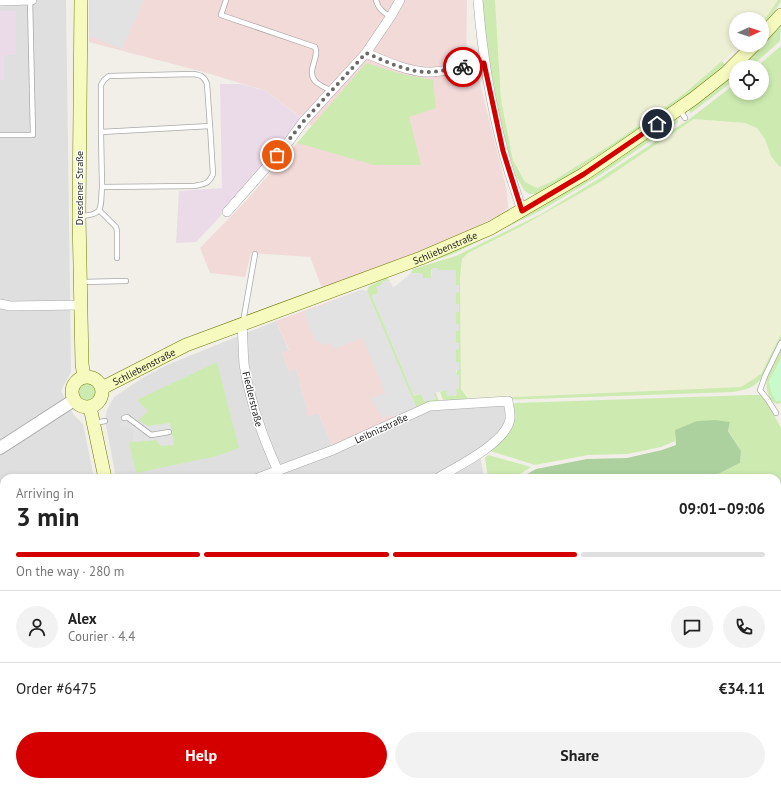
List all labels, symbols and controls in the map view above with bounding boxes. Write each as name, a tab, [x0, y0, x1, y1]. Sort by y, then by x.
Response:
north arrow	[729, 12, 769, 52]
map controls	[729, 12, 769, 100]
courier	[443, 47, 483, 87]
icon: bike	[452, 56, 474, 78]
button: locate	[729, 60, 769, 100]
pin	[640, 107, 674, 141]
icon: home	[646, 113, 668, 135]
pin	[260, 138, 294, 172]
icon: bag	[266, 144, 288, 166]
street label: Dresdener Straße	[73, 151, 86, 225]
street label: Schliebenstraße	[411, 229, 479, 267]
street label: Schliebenstraße	[110, 346, 178, 389]
street label: Fiedlerstraße	[239, 370, 266, 428]
street label: Leibnizstraße	[352, 410, 410, 446]
text: Arriving in	[16, 485, 74, 502]
text: 09:01–09:06	[679, 499, 765, 518]
text: 3 min	[16, 500, 79, 533]
text: On the way · 280 m	[16, 563, 124, 580]
button: person	[16, 606, 58, 648]
button: chat	[671, 606, 713, 648]
button: phone	[723, 606, 765, 648]
text: Alex	[68, 609, 97, 628]
text: Courier · 4.4	[68, 628, 135, 645]
text: Order #6475	[16, 679, 97, 698]
text: €34.11	[719, 679, 765, 698]
button: Help	[16, 732, 387, 778]
button: Share	[395, 732, 765, 778]

